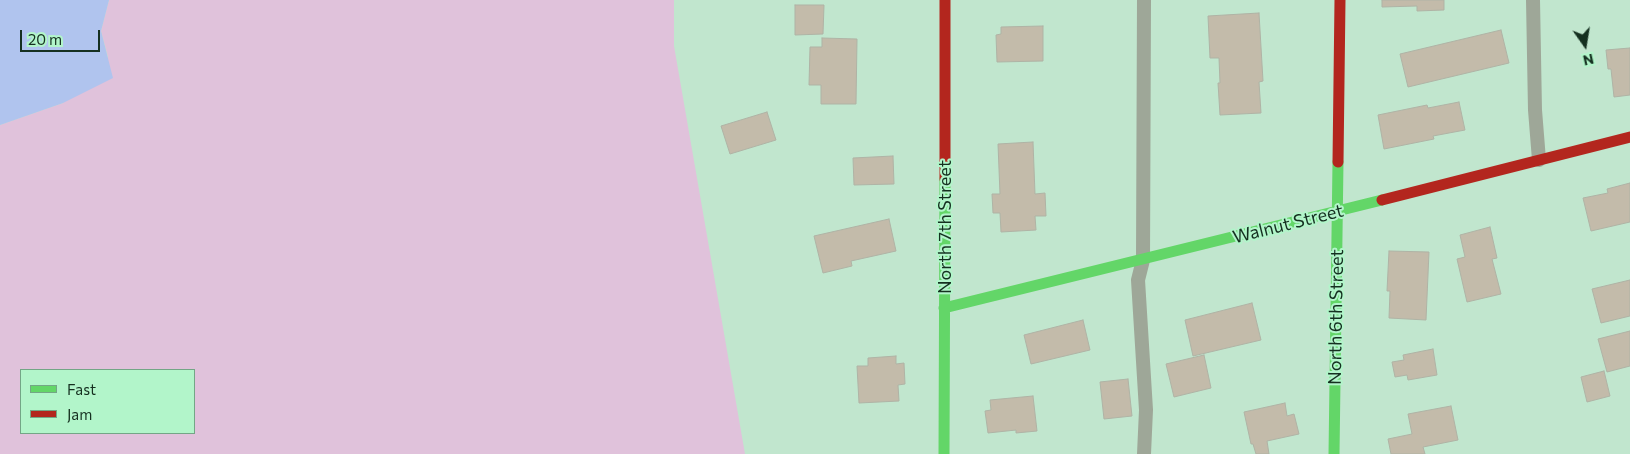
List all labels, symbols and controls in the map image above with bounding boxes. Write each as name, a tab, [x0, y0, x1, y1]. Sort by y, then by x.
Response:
scale bar	[22, 20, 102, 52]
north arrow	[1560, 20, 1610, 70]
text: 20 m	[28, 30, 62, 48]
text: N	[1581, 51, 1596, 70]
street label: North 7th Street	[934, 160, 956, 294]
street label: Walnut Street	[1230, 200, 1346, 248]
street label: North 6th Street	[1324, 249, 1348, 385]
legend	[20, 369, 195, 434]
text: Fast	[67, 380, 96, 398]
text: Jam	[67, 405, 92, 423]

